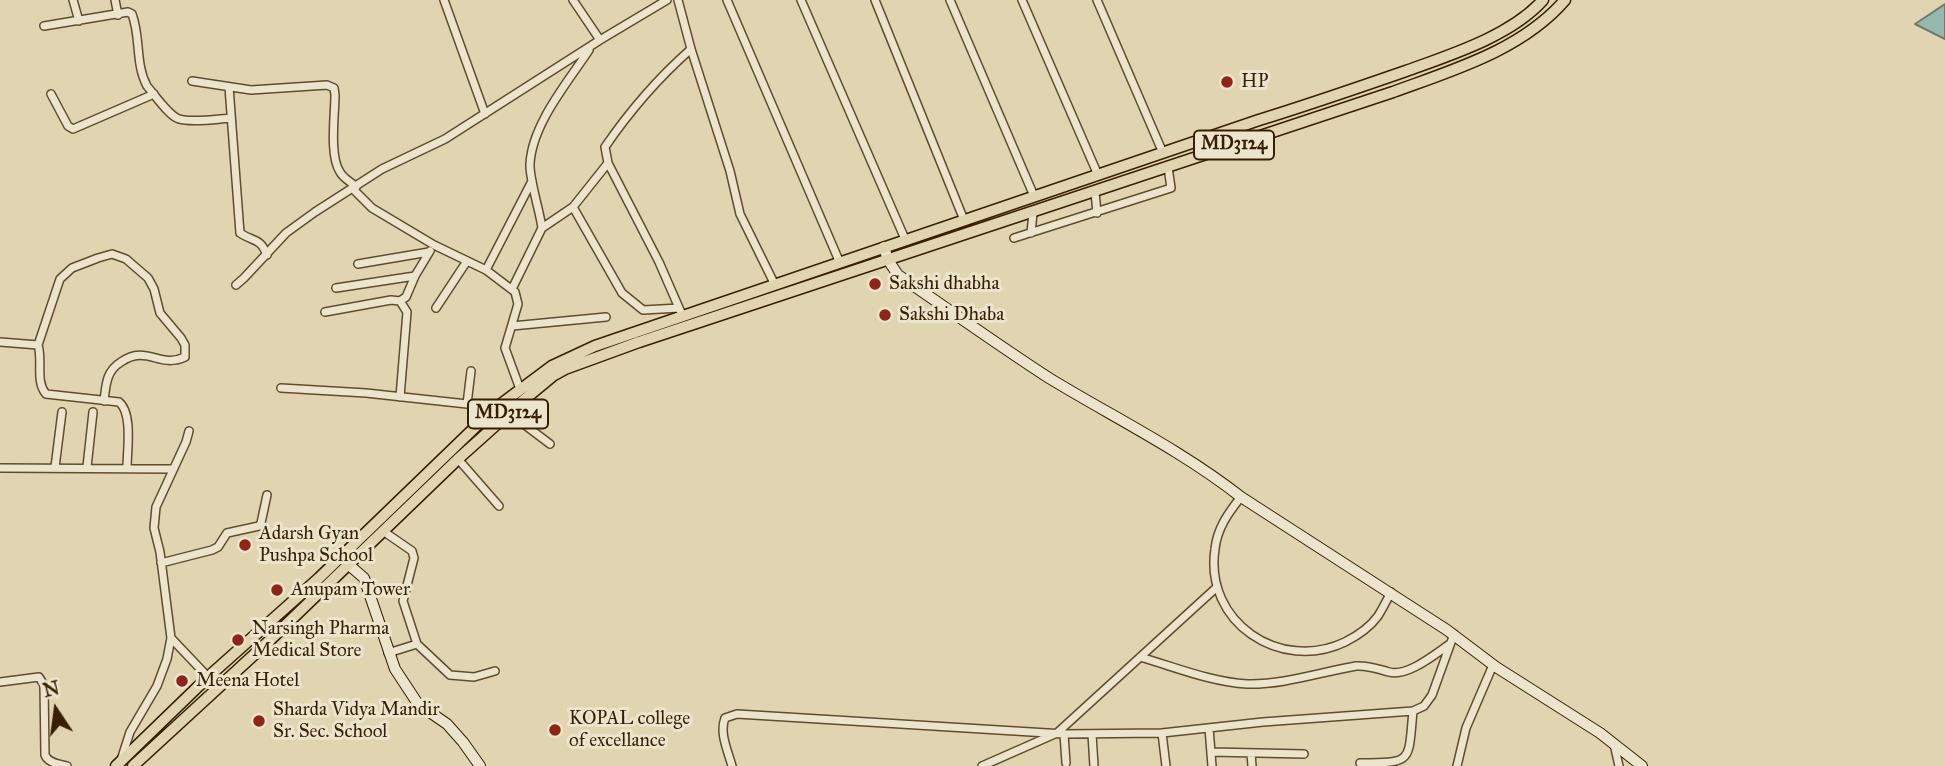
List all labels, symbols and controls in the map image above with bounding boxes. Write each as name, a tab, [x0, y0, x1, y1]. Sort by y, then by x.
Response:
place label: HP	[1241, 71, 1268, 93]
marker: HP	[1219, 74, 1235, 90]
road number: MD3124	[1194, 130, 1274, 160]
place label: Sakshi dhabha	[889, 273, 999, 295]
marker: Sakshi dhabha	[867, 276, 883, 292]
place label: Sakshi Dhaba	[899, 304, 1004, 326]
marker: Sakshi Dhaba	[877, 307, 893, 323]
road number: MD3124	[468, 400, 548, 428]
place label: Adarsh Gyan Pushpa School	[259, 523, 373, 567]
marker: Adarsh Gyan Pushpa School	[237, 537, 253, 553]
place label: Anupam Tower	[291, 579, 410, 601]
marker: Anupam Tower	[269, 582, 285, 598]
place label: Narsingh Pharma Medical Store	[252, 618, 389, 662]
marker: Narsingh Pharma Medical Store	[230, 632, 246, 648]
place label: Meena Hotel	[196, 670, 299, 692]
marker: Meena Hotel	[174, 673, 190, 689]
north arrow	[21, 675, 91, 745]
text: N	[41, 676, 62, 702]
place label: Sharda Vidya Mandir Sr. Sec. School	[273, 699, 440, 743]
place label: KOPAL college of excellance	[569, 708, 690, 752]
marker: Sharda Vidya Mandir Sr. Sec. School	[251, 713, 267, 729]
marker: KOPAL college of excellance	[547, 722, 563, 738]

